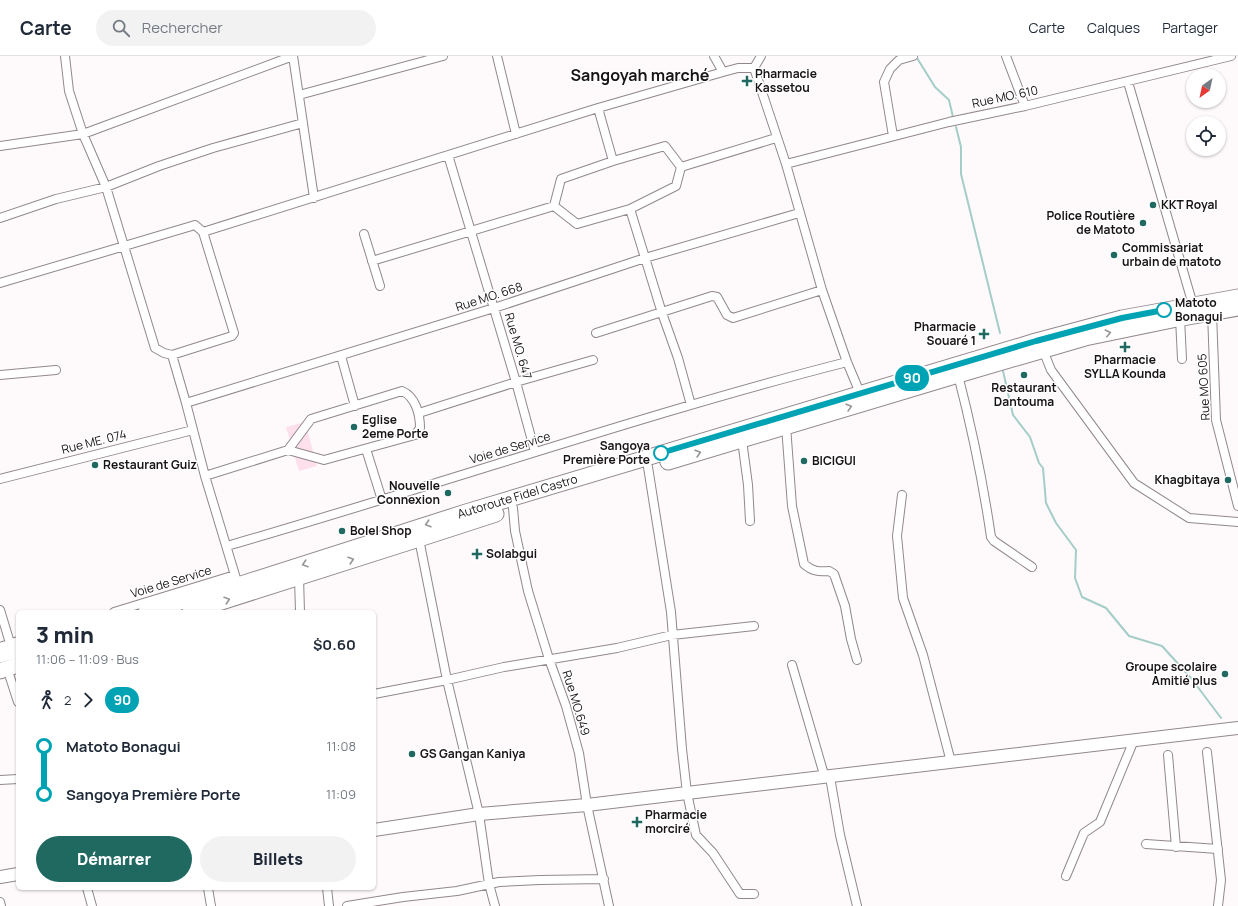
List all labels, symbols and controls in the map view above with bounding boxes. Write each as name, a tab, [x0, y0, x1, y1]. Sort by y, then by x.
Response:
search box	[96, 10, 376, 46]
text: Carte	[20, 15, 72, 41]
icon: search	[110, 17, 132, 39]
text: Rechercher	[142, 17, 223, 38]
text: Carte	[1029, 18, 1065, 37]
text: Calques	[1087, 18, 1140, 37]
text: Partager	[1162, 18, 1218, 37]
district label: Sangoyah marché	[571, 64, 710, 86]
place label: Pharmacie Kassetou	[755, 65, 817, 96]
north arrow	[1186, 68, 1226, 108]
map controls	[1186, 68, 1226, 156]
marker: Pharmacie Kassetou	[742, 76, 752, 86]
street label: Rue MO. 610	[970, 81, 1039, 112]
button: locate	[1186, 116, 1226, 156]
place label: KKT Royal	[1161, 196, 1218, 213]
marker: KKT Royal	[1148, 200, 1158, 210]
place label: Police Routière de Matoto	[1046, 207, 1135, 238]
marker: Police Routière de Matoto	[1138, 218, 1148, 228]
place label: Commissariat urbain de matoto	[1122, 239, 1221, 270]
marker: Commissariat urbain de matoto	[1109, 250, 1119, 260]
street label: Rue MO. 668	[453, 278, 525, 315]
place label: Matoto Bonagui	[1175, 294, 1223, 325]
marker: Matoto Bonagui	[1156, 302, 1172, 318]
street label: Rue MO. 647	[501, 311, 536, 381]
place label: Pharmacie Souaré 1	[914, 318, 976, 349]
marker: Pharmacie Souaré 1	[979, 329, 989, 339]
one-way arrow	[1105, 329, 1112, 338]
marker: Pharmacie SYLLA Kounda	[1120, 342, 1130, 352]
place label: Pharmacie SYLLA Kounda	[1084, 351, 1166, 382]
street label: Rue MO 605	[1193, 353, 1214, 421]
line badge: 90	[894, 365, 930, 391]
text: 90	[903, 368, 921, 387]
marker: Restaurant Dantouma	[1019, 370, 1029, 380]
place label: Restaurant Dantouma	[991, 379, 1057, 410]
one-way arrow	[846, 404, 852, 412]
place label: Eglise 2eme Porte	[362, 411, 428, 442]
marker: Eglise 2eme Porte	[349, 422, 359, 432]
street label: Rue ME. 074	[60, 425, 128, 458]
street label: Voie de Service	[467, 427, 552, 468]
place label: Sangoya Première Porte	[563, 437, 650, 468]
marker: Sangoya Première Porte	[653, 445, 669, 461]
one-way arrow	[694, 449, 701, 458]
place label: BICIGUI	[812, 452, 856, 469]
place label: Restaurant Guiz	[103, 456, 197, 473]
marker: BICIGUI	[799, 456, 809, 466]
marker: Restaurant Guiz	[90, 460, 100, 470]
street label: Autoroute Fidel Castro	[455, 470, 580, 522]
place label: Khagbitaya	[1155, 471, 1220, 488]
marker: Khagbitaya	[1223, 475, 1233, 485]
place label: Nouvelle Connexion	[377, 477, 440, 508]
marker: Nouvelle Connexion	[443, 488, 453, 498]
one-way arrow	[425, 519, 432, 528]
place label: Bolel Shop	[350, 522, 412, 539]
marker: Bolel Shop	[337, 526, 347, 536]
place label: Solabgui	[486, 545, 537, 562]
marker: Solabgui	[471, 548, 483, 560]
one-way arrow	[347, 556, 354, 565]
one-way arrow	[301, 559, 308, 567]
street label: Voie de Service	[128, 561, 213, 602]
one-way arrow	[223, 596, 230, 605]
text: 3 min	[36, 620, 94, 650]
text: $0.60	[313, 634, 356, 655]
text: 11:06 – 11:09 · Bus	[36, 650, 139, 668]
place label: Groupe scolaire Amitié plus	[1125, 658, 1217, 689]
street label: Rue MO.649	[559, 668, 594, 737]
marker: Groupe scolaire Amitié plus	[1220, 669, 1230, 679]
icon: walk	[36, 689, 58, 711]
icon: forward	[77, 689, 99, 711]
text: 90	[113, 690, 131, 709]
text: 2	[64, 691, 71, 709]
text: Matoto Bonagui	[66, 736, 181, 757]
text: 11:08	[326, 737, 356, 755]
place label: GS Gangan Kaniya	[420, 745, 526, 762]
marker: GS Gangan Kaniya	[407, 749, 417, 759]
text: Sangoya Première Porte	[66, 784, 240, 805]
text: 11:09	[326, 785, 356, 803]
place label: Pharmacie morciré	[645, 806, 707, 837]
marker: Pharmacie morciré	[632, 817, 642, 827]
button: Démarrer	[36, 836, 192, 882]
button: Billets	[200, 836, 356, 882]

